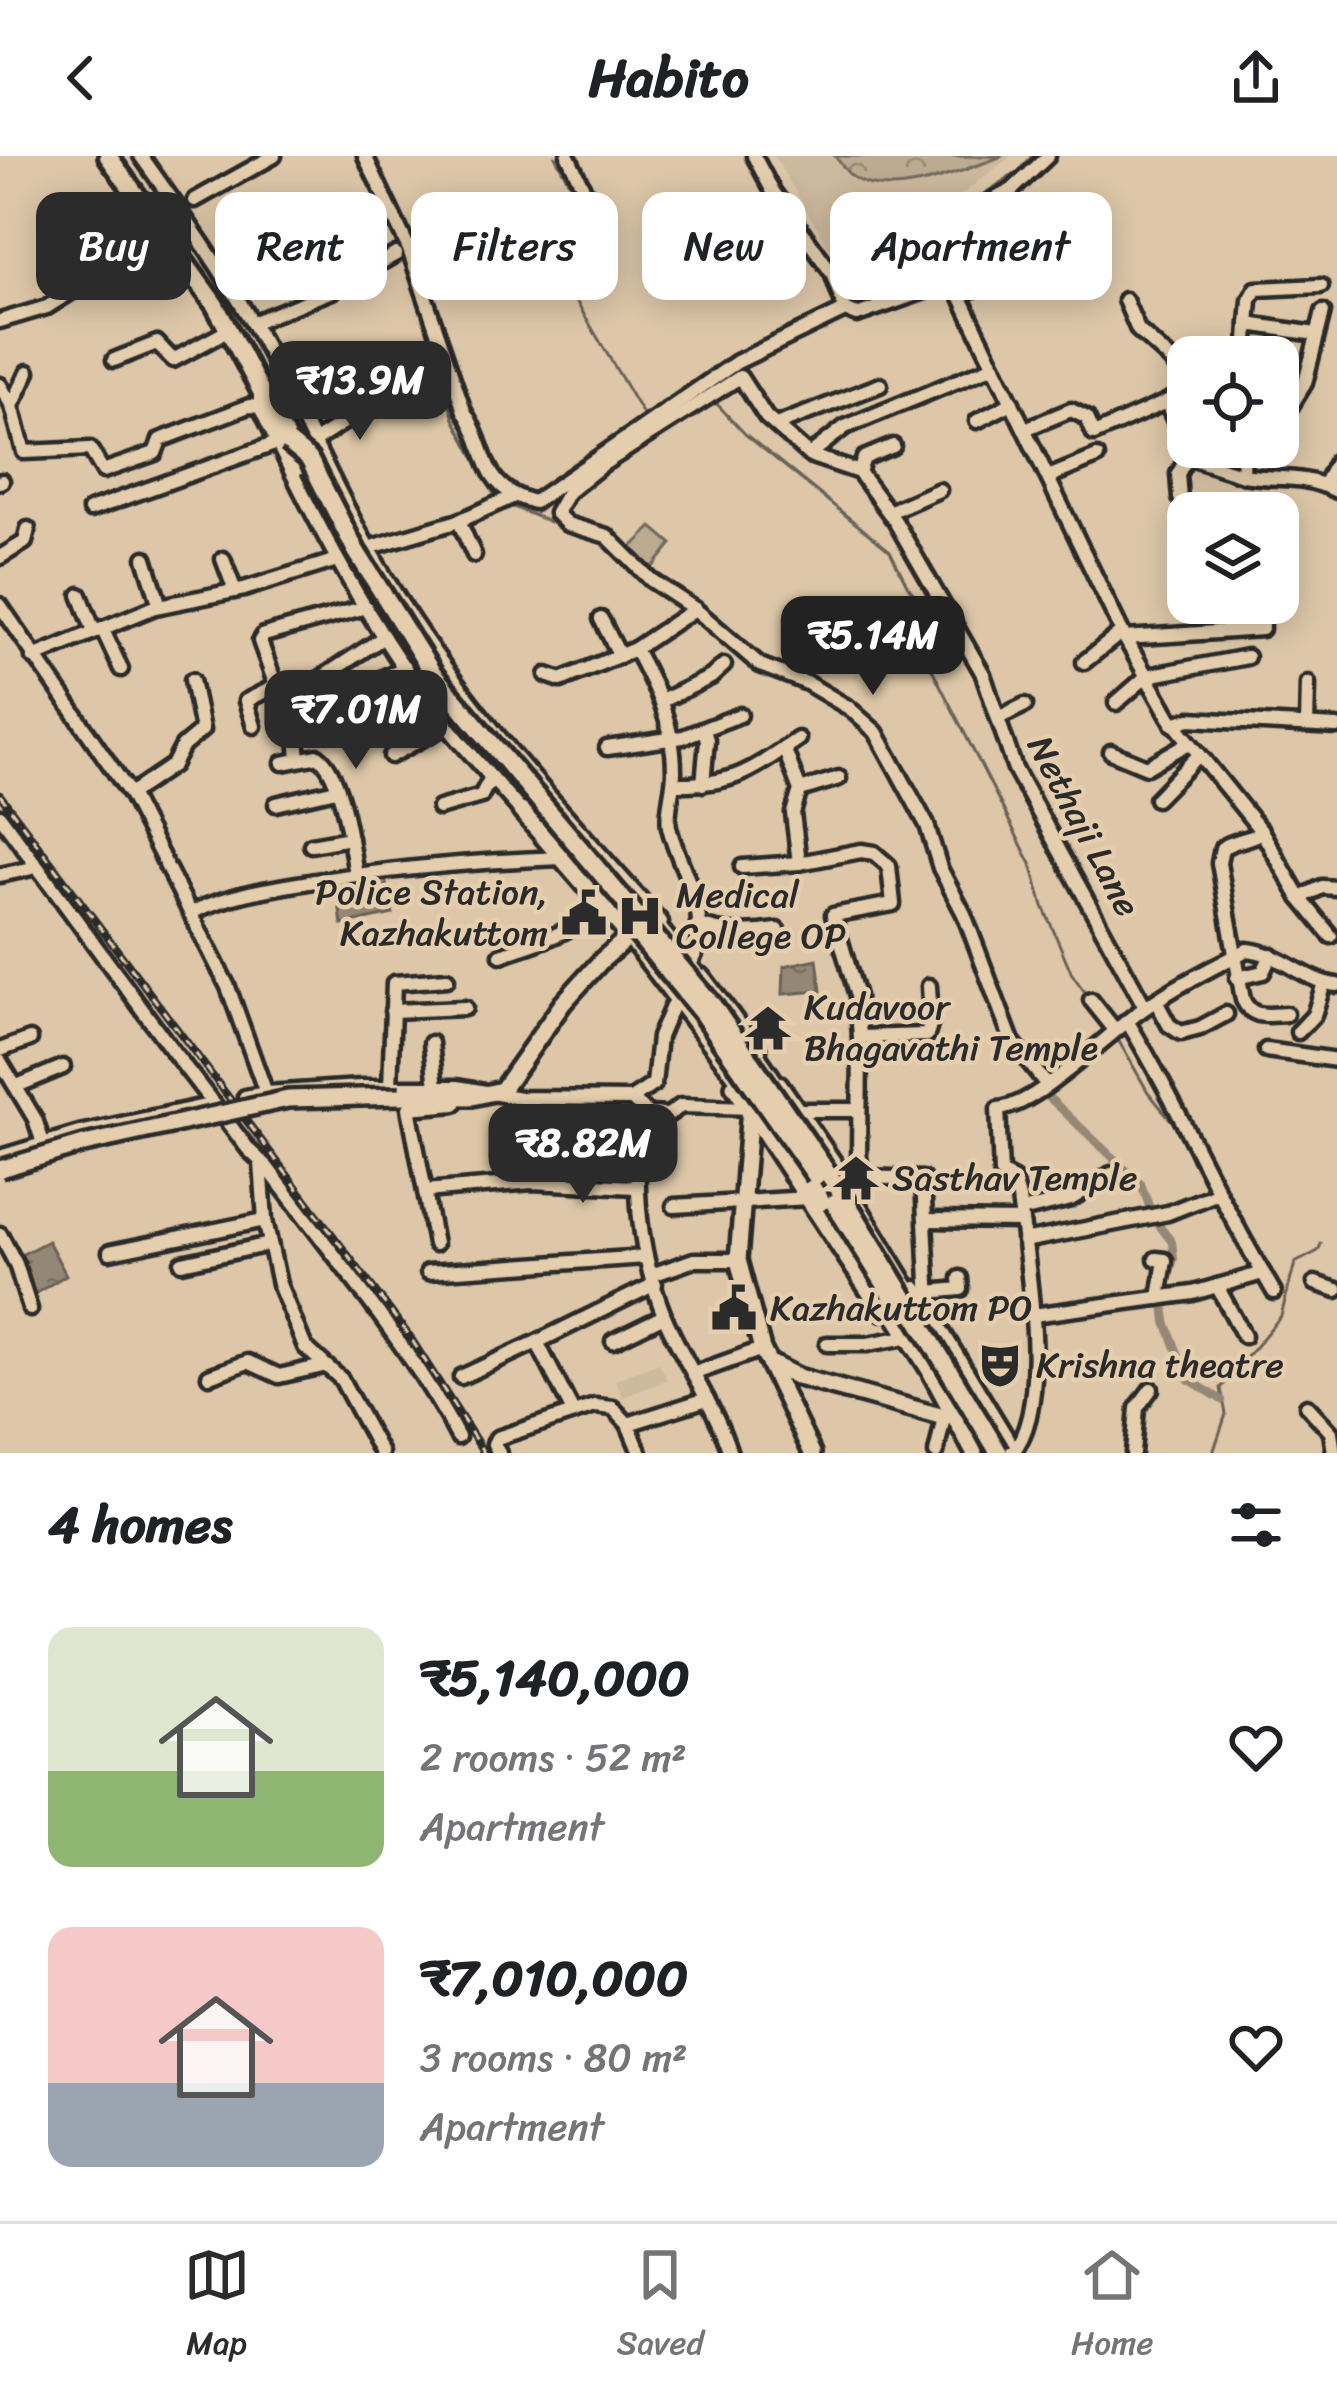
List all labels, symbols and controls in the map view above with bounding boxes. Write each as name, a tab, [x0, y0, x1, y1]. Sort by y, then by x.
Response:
text: Habito	[588, 30, 749, 126]
icon: back	[48, 45, 114, 111]
icon: share	[1223, 45, 1289, 111]
chip: Buy	[36, 192, 191, 300]
chip: Rent	[215, 192, 387, 300]
chip: Filters	[411, 192, 618, 300]
chip: New	[642, 192, 806, 300]
chip: Apartment	[830, 192, 1112, 300]
map controls	[1167, 336, 1299, 624]
button: locate	[1167, 336, 1299, 468]
pin: ₹13.9M	[262, 341, 458, 443]
text: ₹13.9M	[296, 345, 424, 414]
button: layers	[1167, 492, 1299, 624]
pin: ₹5.14M	[775, 596, 971, 698]
text: ₹5.14M	[808, 600, 938, 669]
pin: ₹7.01M	[258, 670, 454, 772]
text: ₹7.01M	[291, 674, 421, 743]
street label: Nethaji Lane	[1009, 723, 1159, 929]
place label: Police Station, Kazhakuttom	[315, 860, 548, 965]
place label: Medical College OP	[676, 863, 846, 968]
public building icon: Police Station, Kazhakuttom	[559, 888, 609, 938]
hospital icon: Medical College OP	[615, 891, 665, 941]
place label: Kudavoor Bhagavathi Temple	[804, 975, 1098, 1080]
temple icon: Kudavoor Bhagavathi Temple	[743, 1003, 793, 1053]
pin: ₹8.82M	[485, 1104, 681, 1206]
text: ₹8.82M	[516, 1108, 650, 1177]
place label: Sasthav Temple	[892, 1146, 1138, 1210]
temple icon: Sasthav Temple	[831, 1153, 881, 1203]
place label: Kazhakuttom PO	[770, 1276, 1033, 1340]
public building icon: Kazhakuttom PO	[709, 1283, 759, 1333]
place label: Krishna theatre	[1036, 1333, 1284, 1397]
theatre icon: Krishna theatre	[975, 1340, 1025, 1390]
text: 4 homes	[48, 1480, 232, 1570]
icon: filters	[1223, 1492, 1289, 1558]
text: ₹5,140,000	[420, 1633, 690, 1723]
icon: home	[144, 1675, 288, 1819]
icon: heart	[1223, 1714, 1289, 1780]
text: 2 rooms · 52 m²	[420, 1723, 687, 1792]
text: Apartment	[420, 1792, 604, 1861]
text: ₹7,010,000	[420, 1933, 688, 2023]
icon: home	[144, 1975, 288, 2119]
icon: heart	[1223, 2014, 1289, 2080]
text: 3 rooms · 80 m²	[420, 2023, 687, 2092]
text: Apartment	[420, 2092, 604, 2161]
tab: Map	[184, 2242, 250, 2372]
tab: Saved	[617, 2242, 704, 2372]
tab: Home	[1071, 2242, 1153, 2372]

